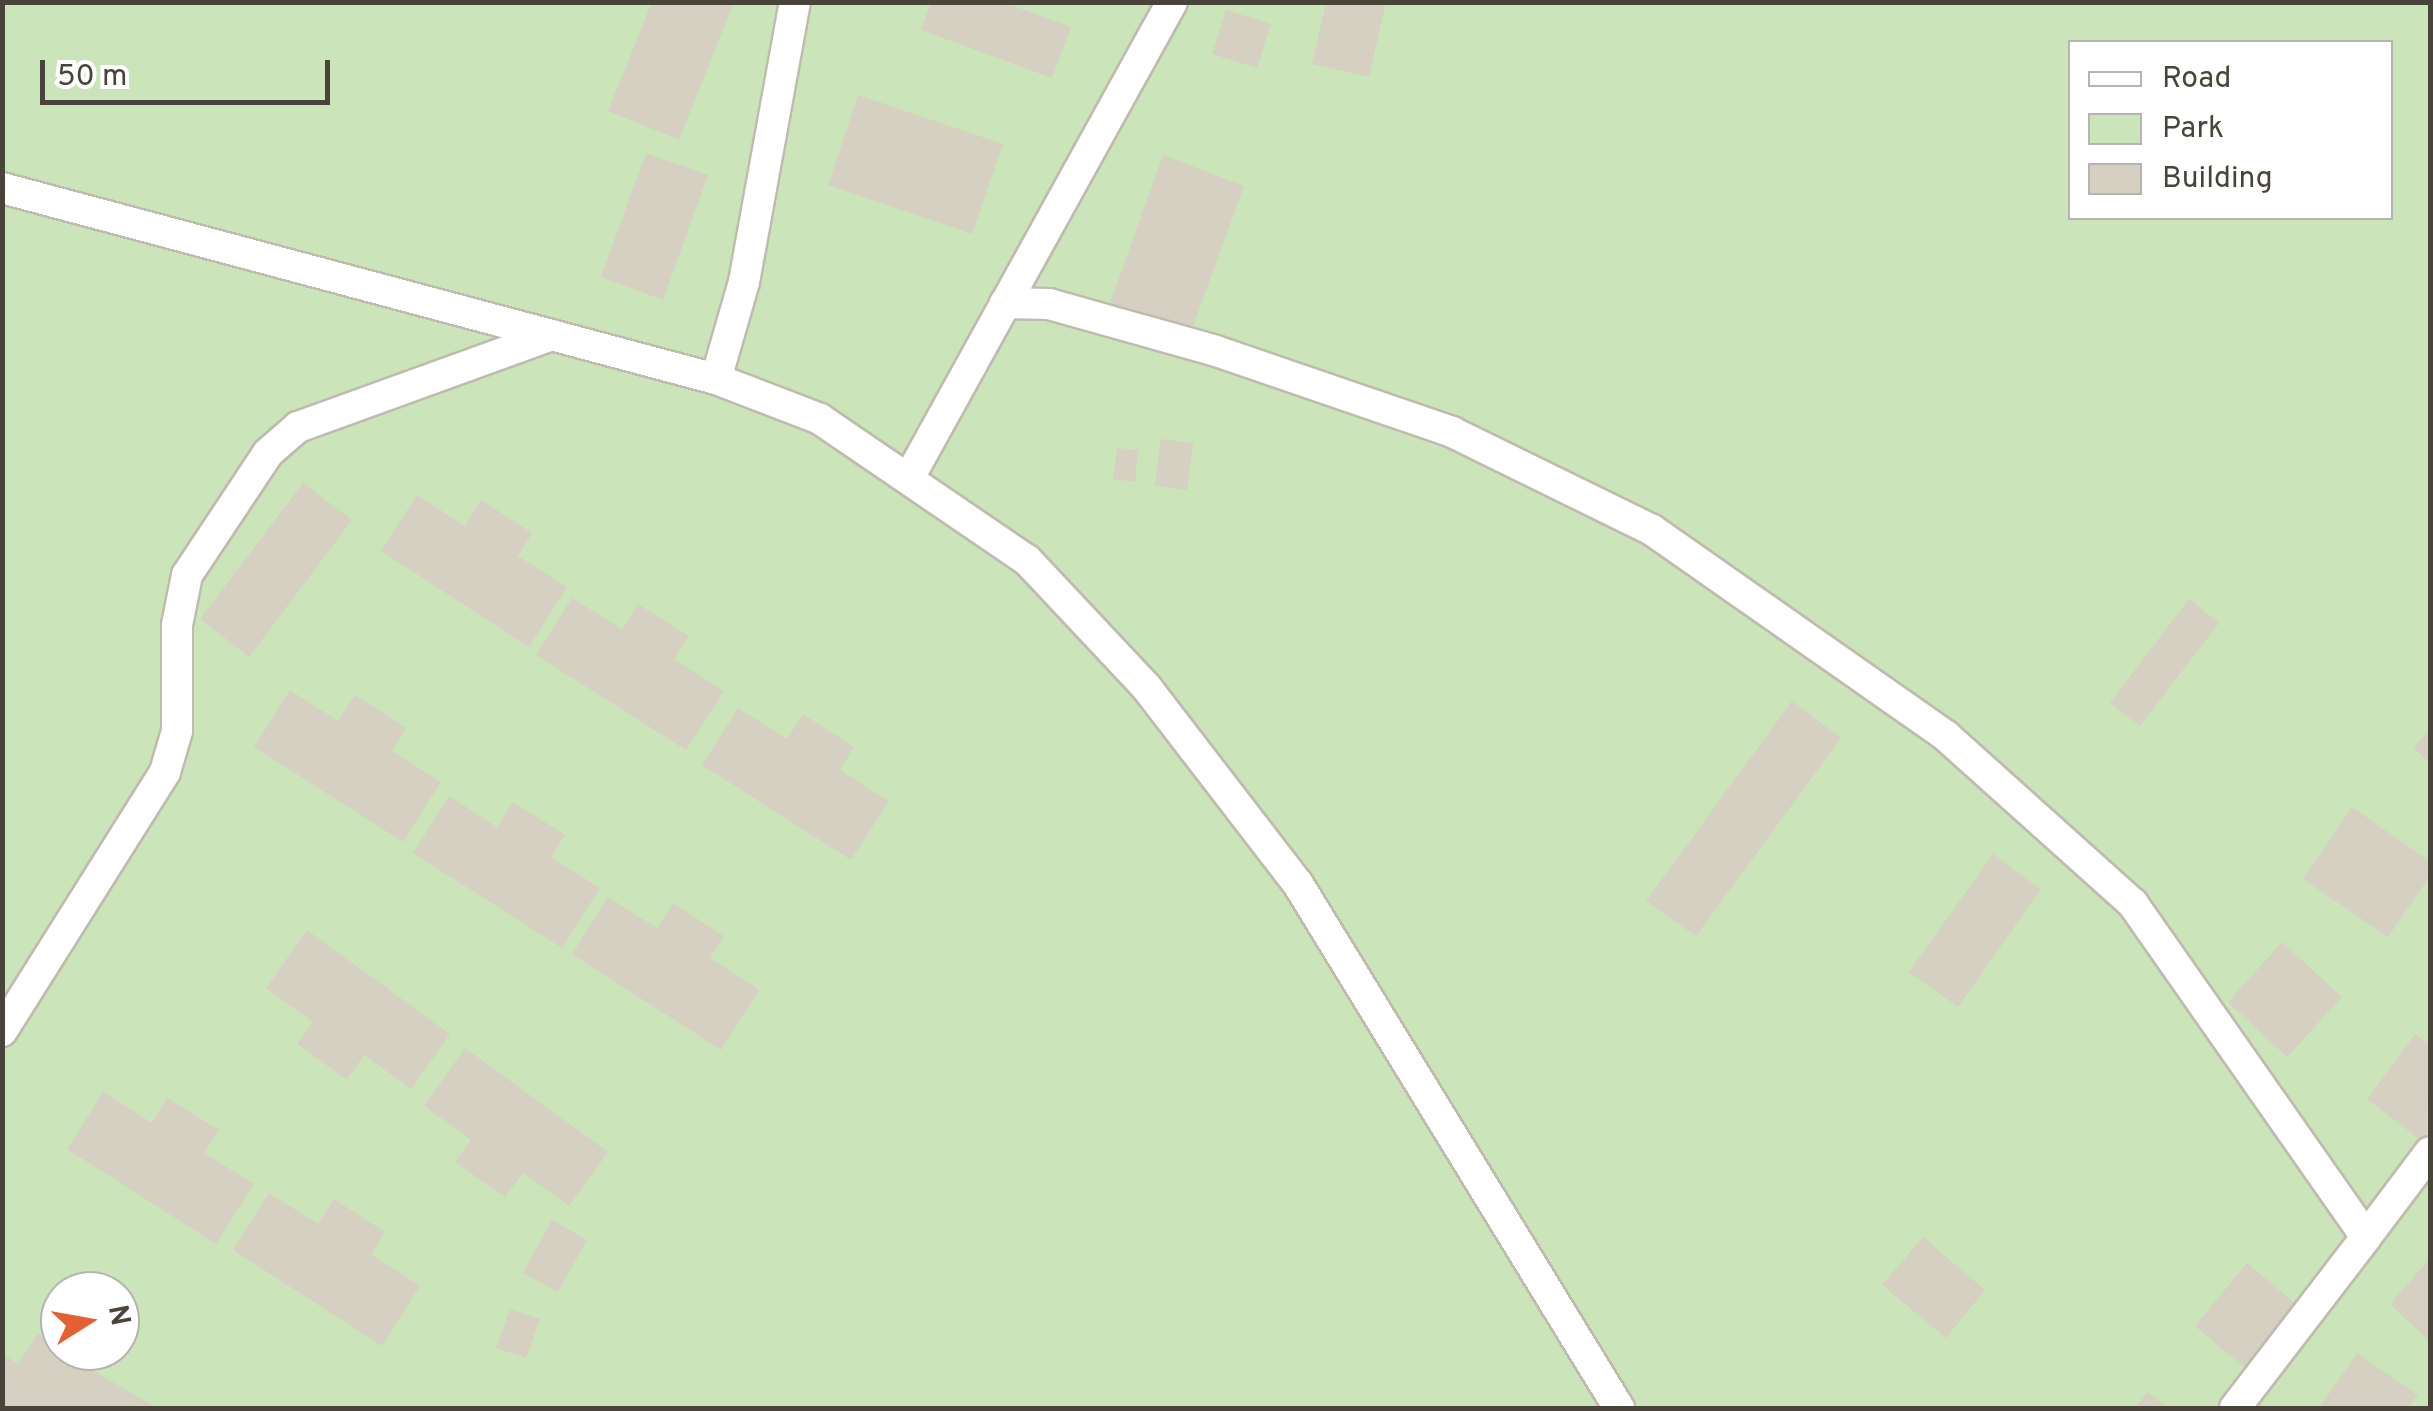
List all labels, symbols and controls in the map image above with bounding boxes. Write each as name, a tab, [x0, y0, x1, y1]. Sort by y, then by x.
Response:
scale bar	[45, 40, 335, 102]
legend	[2068, 40, 2393, 220]
text: 50 m	[57, 59, 127, 96]
text: Road	[2162, 61, 2231, 98]
text: Park	[2162, 111, 2224, 148]
text: Building	[2162, 161, 2273, 198]
north arrow	[40, 1271, 140, 1371]
text: N	[98, 1302, 137, 1329]

